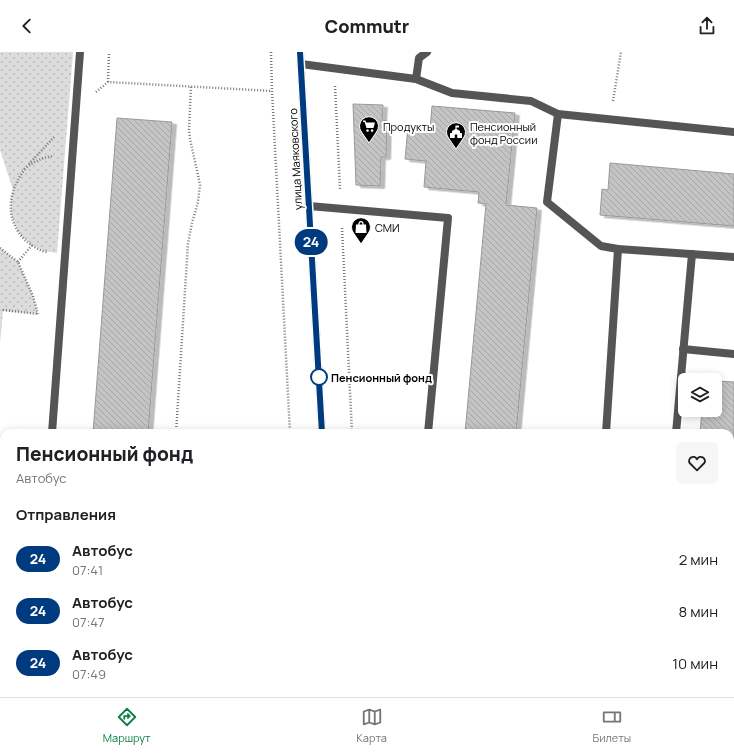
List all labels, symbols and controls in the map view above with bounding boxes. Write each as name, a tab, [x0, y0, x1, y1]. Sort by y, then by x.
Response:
text: Commutr	[325, 14, 409, 38]
icon: back	[16, 15, 38, 37]
icon: share	[696, 15, 718, 37]
street label: улица Маяковского	[285, 107, 305, 210]
supermarket icon: Продукты	[358, 115, 380, 143]
place label: Продукты	[383, 119, 434, 134]
place label: Пенсионный фонд России	[470, 119, 537, 147]
public building icon: Пенсионный фонд России	[445, 121, 467, 149]
shop icon: СМИ	[350, 216, 372, 244]
place label: СМИ	[375, 220, 400, 235]
line badge: 24	[293, 229, 329, 255]
text: 24	[303, 232, 319, 251]
marker: Пенсионный фонд	[310, 368, 328, 386]
place label: Пенсионный фонд	[331, 370, 432, 385]
map controls	[678, 373, 722, 417]
button: layers	[678, 373, 722, 417]
text: Пенсионный фонд	[16, 441, 193, 467]
button: heart	[676, 442, 718, 484]
text: Автобус	[16, 469, 66, 487]
text: Отправления	[16, 504, 116, 525]
text: Автобус	[72, 540, 133, 561]
text: 24	[30, 549, 46, 568]
text: 2 мин	[679, 549, 718, 570]
text: 07:41	[72, 561, 103, 579]
text: Автобус	[72, 592, 133, 613]
text: 24	[30, 601, 46, 620]
text: 8 мин	[679, 601, 718, 622]
text: 07:47	[72, 613, 105, 631]
text: Автобус	[72, 644, 133, 665]
text: 24	[30, 653, 46, 672]
text: 10 мин	[672, 653, 718, 674]
text: 07:49	[72, 665, 106, 683]
tab: Маршрут	[103, 706, 151, 745]
tab: Карта	[356, 706, 387, 745]
tab: Билеты	[593, 706, 631, 745]

